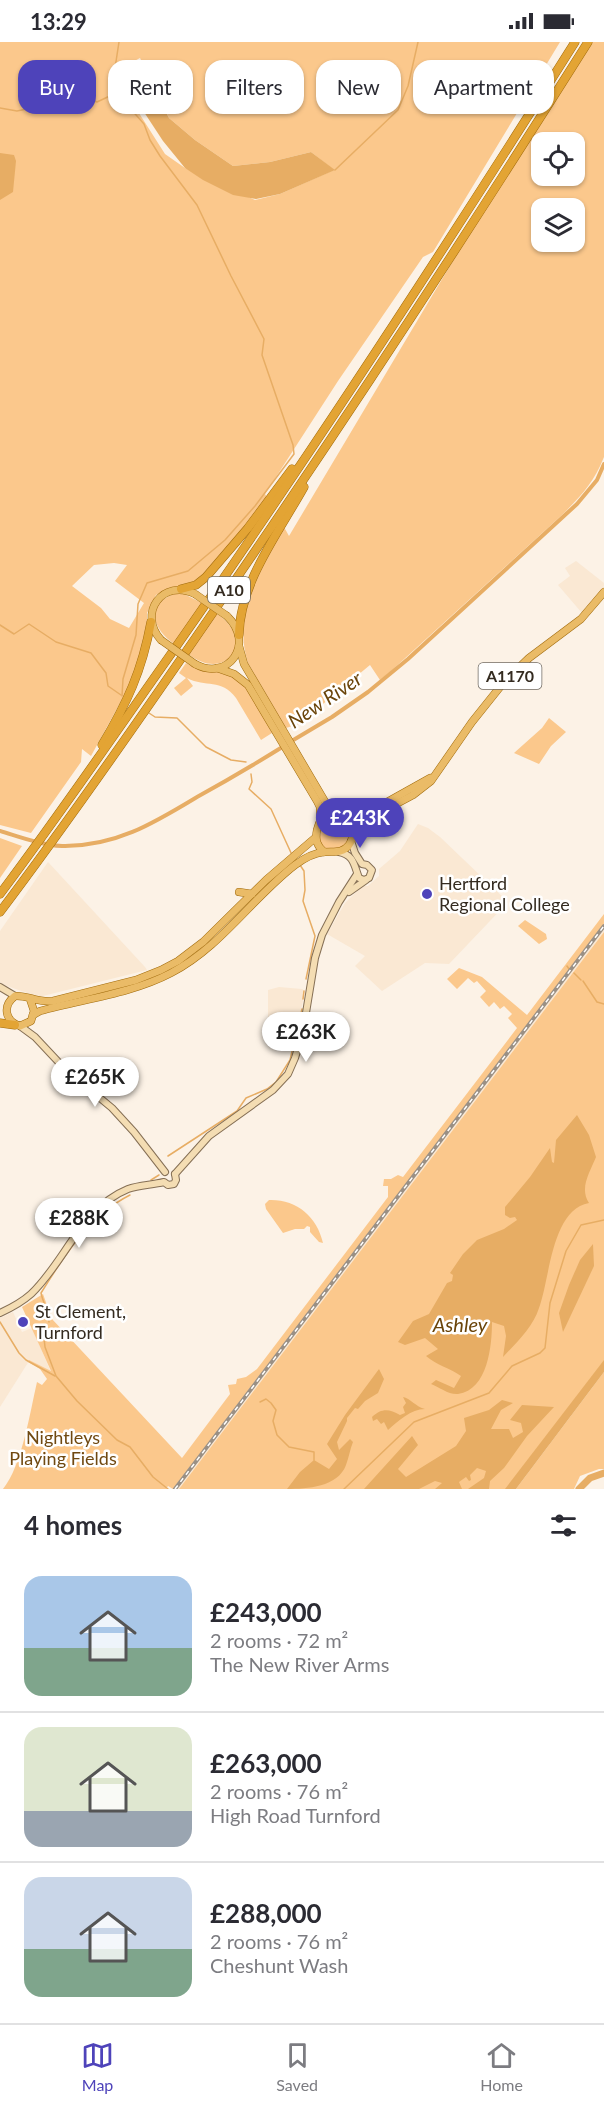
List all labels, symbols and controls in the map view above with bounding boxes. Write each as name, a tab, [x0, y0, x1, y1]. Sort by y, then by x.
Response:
text: 13:29	[30, 8, 87, 35]
chip: Buy	[18, 60, 96, 114]
chip: Rent	[108, 60, 193, 114]
chip: Filters	[205, 60, 304, 114]
chip: New	[316, 60, 401, 114]
chip: Apartment	[413, 60, 554, 114]
map controls	[531, 132, 585, 252]
button: locate	[531, 132, 585, 186]
button: layers	[531, 198, 585, 252]
road number: A10	[208, 577, 250, 603]
road number: A1170	[478, 663, 542, 689]
water label: New River	[283, 665, 367, 733]
pin: £243K	[318, 798, 402, 849]
text: £243K	[330, 805, 390, 829]
place label: Hertford Regional College	[439, 872, 570, 915]
marker: Hertford Regional College	[420, 887, 434, 901]
pin: £263K	[264, 1012, 348, 1063]
text: £263K	[276, 1019, 336, 1043]
pin: £265K	[53, 1057, 137, 1108]
text: £265K	[65, 1064, 125, 1088]
pin: £288K	[37, 1198, 121, 1249]
text: £288K	[49, 1205, 109, 1229]
place label: St Clement, Turnford	[35, 1300, 126, 1343]
water label: Ashley	[432, 1312, 488, 1336]
marker: St Clement, Turnford	[16, 1315, 30, 1329]
park label: Nightleys Playing Fields	[9, 1426, 117, 1469]
text: 4 homes	[24, 1509, 122, 1541]
icon: filters	[547, 1509, 580, 1542]
text: £243,000	[210, 1596, 322, 1628]
icon: home	[72, 1600, 144, 1672]
text: 2 rooms · 72 m²	[210, 1628, 348, 1652]
text: The New River Arms	[210, 1652, 389, 1676]
text: £263,000	[210, 1747, 322, 1779]
icon: home	[72, 1751, 144, 1823]
text: 2 rooms · 76 m²	[210, 1779, 348, 1803]
text: High Road Turnford	[210, 1803, 381, 1827]
text: £288,000	[210, 1897, 322, 1929]
icon: home	[72, 1901, 144, 1973]
text: 2 rooms · 76 m²	[210, 1929, 348, 1953]
text: Cheshunt Wash	[210, 1953, 348, 1977]
tab: Map	[81, 2039, 114, 2094]
tab: Saved	[276, 2039, 318, 2094]
tab: Home	[480, 2039, 523, 2094]

